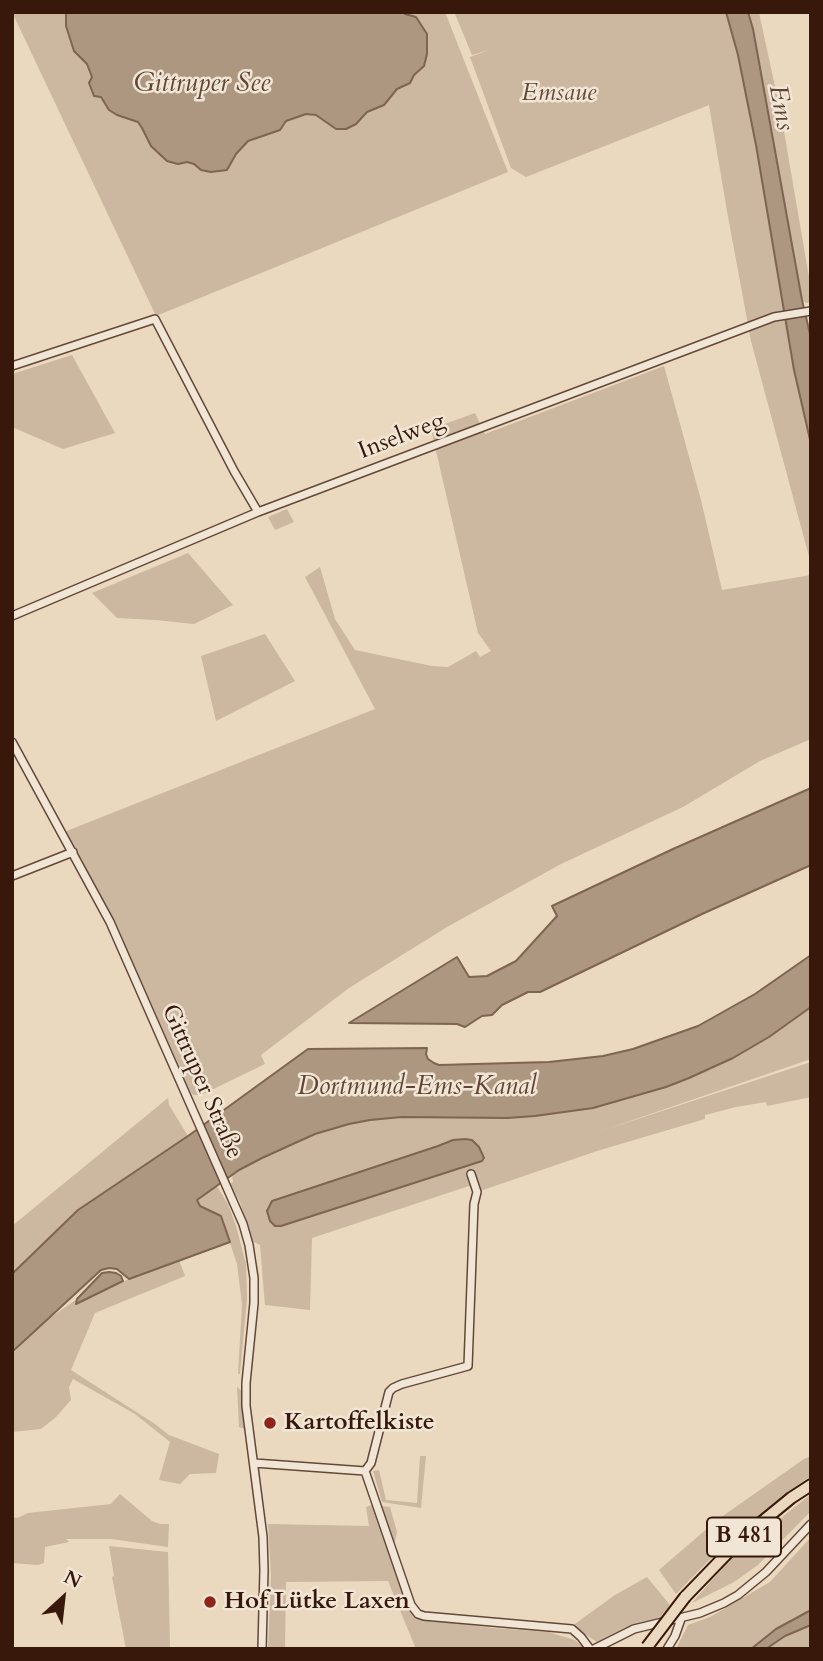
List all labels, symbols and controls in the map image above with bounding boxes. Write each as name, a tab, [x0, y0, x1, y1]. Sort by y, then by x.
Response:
water label: Gittruper See	[134, 69, 270, 101]
park label: Emsaue	[522, 80, 596, 108]
water label: Ems	[760, 83, 800, 133]
street label: Inselweg	[355, 407, 449, 467]
street label: Gittruper Straße	[154, 1000, 248, 1164]
water label: Dortmund-Ems-Kanal	[298, 1072, 536, 1104]
place label: Kartoffelkiste	[284, 1409, 435, 1437]
marker: Kartoffelkiste	[262, 1415, 278, 1431]
road number: B 481	[707, 1518, 781, 1556]
north arrow	[28, 1563, 98, 1633]
text: N	[59, 1564, 86, 1595]
place label: Hof Lütke Laxen	[224, 1588, 410, 1616]
marker: Hof Lütke Laxen	[202, 1594, 218, 1610]

